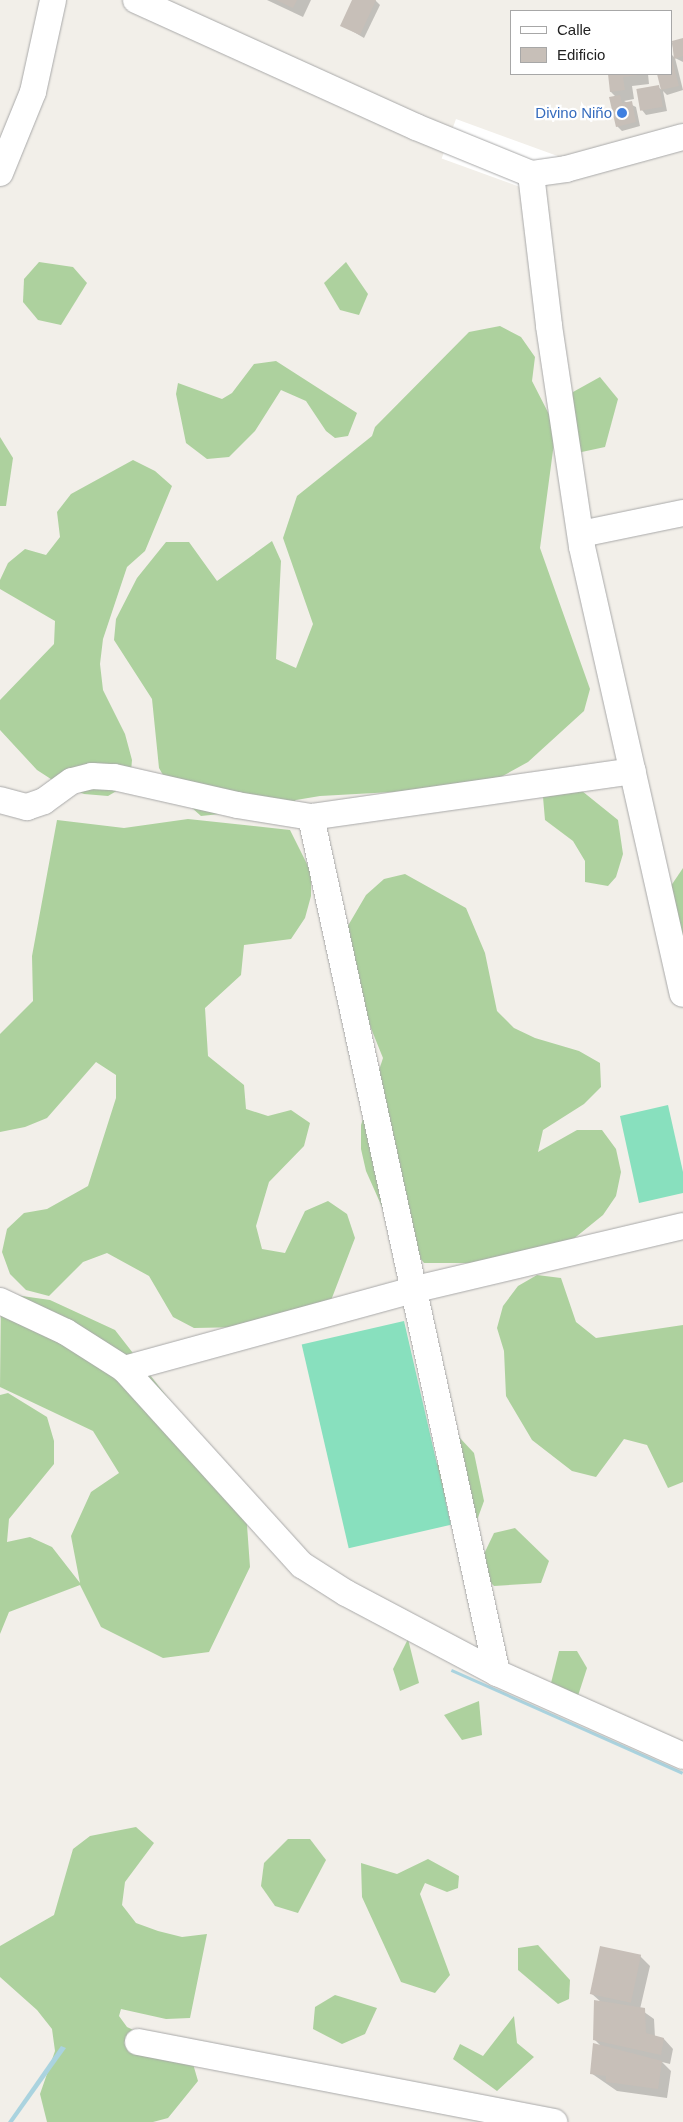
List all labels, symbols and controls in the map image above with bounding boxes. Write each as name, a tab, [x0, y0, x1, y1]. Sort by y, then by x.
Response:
legend	[510, 10, 673, 75]
text: Calle	[557, 21, 591, 38]
text: Edificio	[557, 46, 605, 63]
place label: Divino Niño	[535, 104, 612, 122]
marker: Divino Niño	[616, 107, 628, 119]

